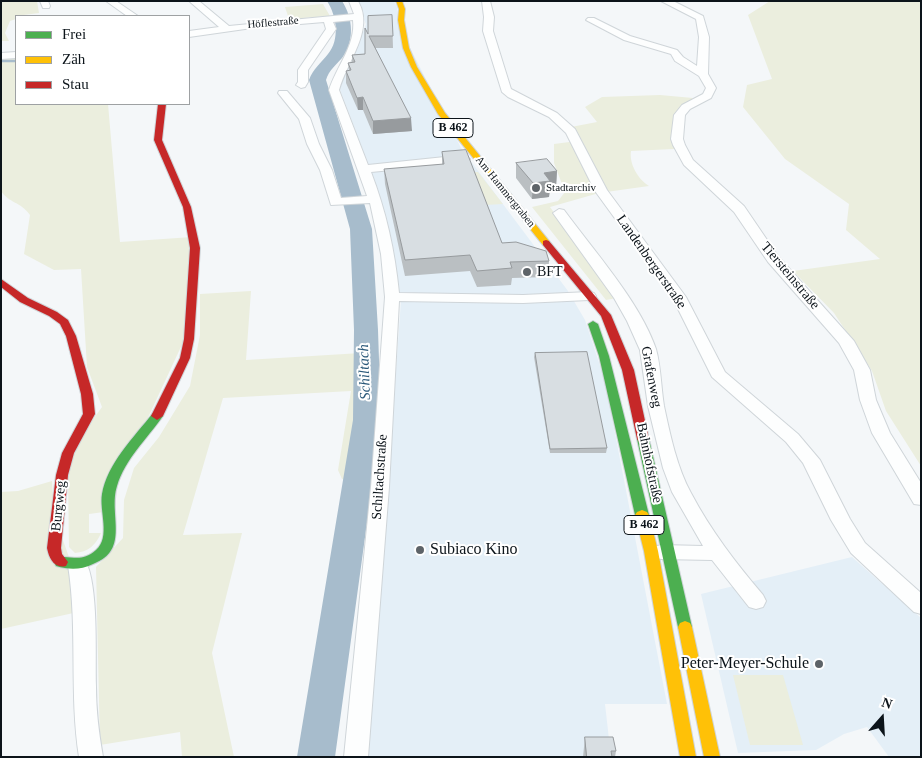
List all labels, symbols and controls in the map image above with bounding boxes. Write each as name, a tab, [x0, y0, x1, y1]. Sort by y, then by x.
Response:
street label: Höflestraße	[247, 14, 299, 32]
legend	[15, 15, 190, 105]
text: Frei	[62, 26, 86, 42]
text: Zäh	[62, 51, 85, 67]
text: Stau	[62, 76, 89, 92]
road number: B 462	[433, 119, 473, 138]
street label: Am Hammergraben	[472, 154, 538, 230]
place label: Stadtarchiv	[546, 181, 596, 195]
marker: Stadtarchiv	[530, 182, 542, 194]
street label: Landenbergerstraße	[612, 212, 690, 312]
street label: Tiersteinstraße	[757, 239, 823, 313]
place label: BFT	[537, 264, 563, 280]
marker: BFT	[521, 266, 533, 278]
water label: Schiltach	[355, 344, 375, 400]
street label: Grafenweg	[637, 345, 665, 409]
street label: Bahnhofstraße	[632, 421, 666, 505]
street label: Schiltachstraße	[369, 434, 391, 520]
street label: Burgweg	[48, 480, 70, 532]
road number: B 462	[624, 516, 664, 534]
place label: Subiaco Kino	[430, 540, 518, 560]
marker: Subiaco Kino	[414, 544, 426, 556]
place label: Peter-Meyer-Schule	[681, 654, 809, 674]
marker: Peter-Meyer-Schule	[813, 658, 825, 670]
north arrow	[857, 693, 907, 743]
text: N	[880, 695, 894, 712]

